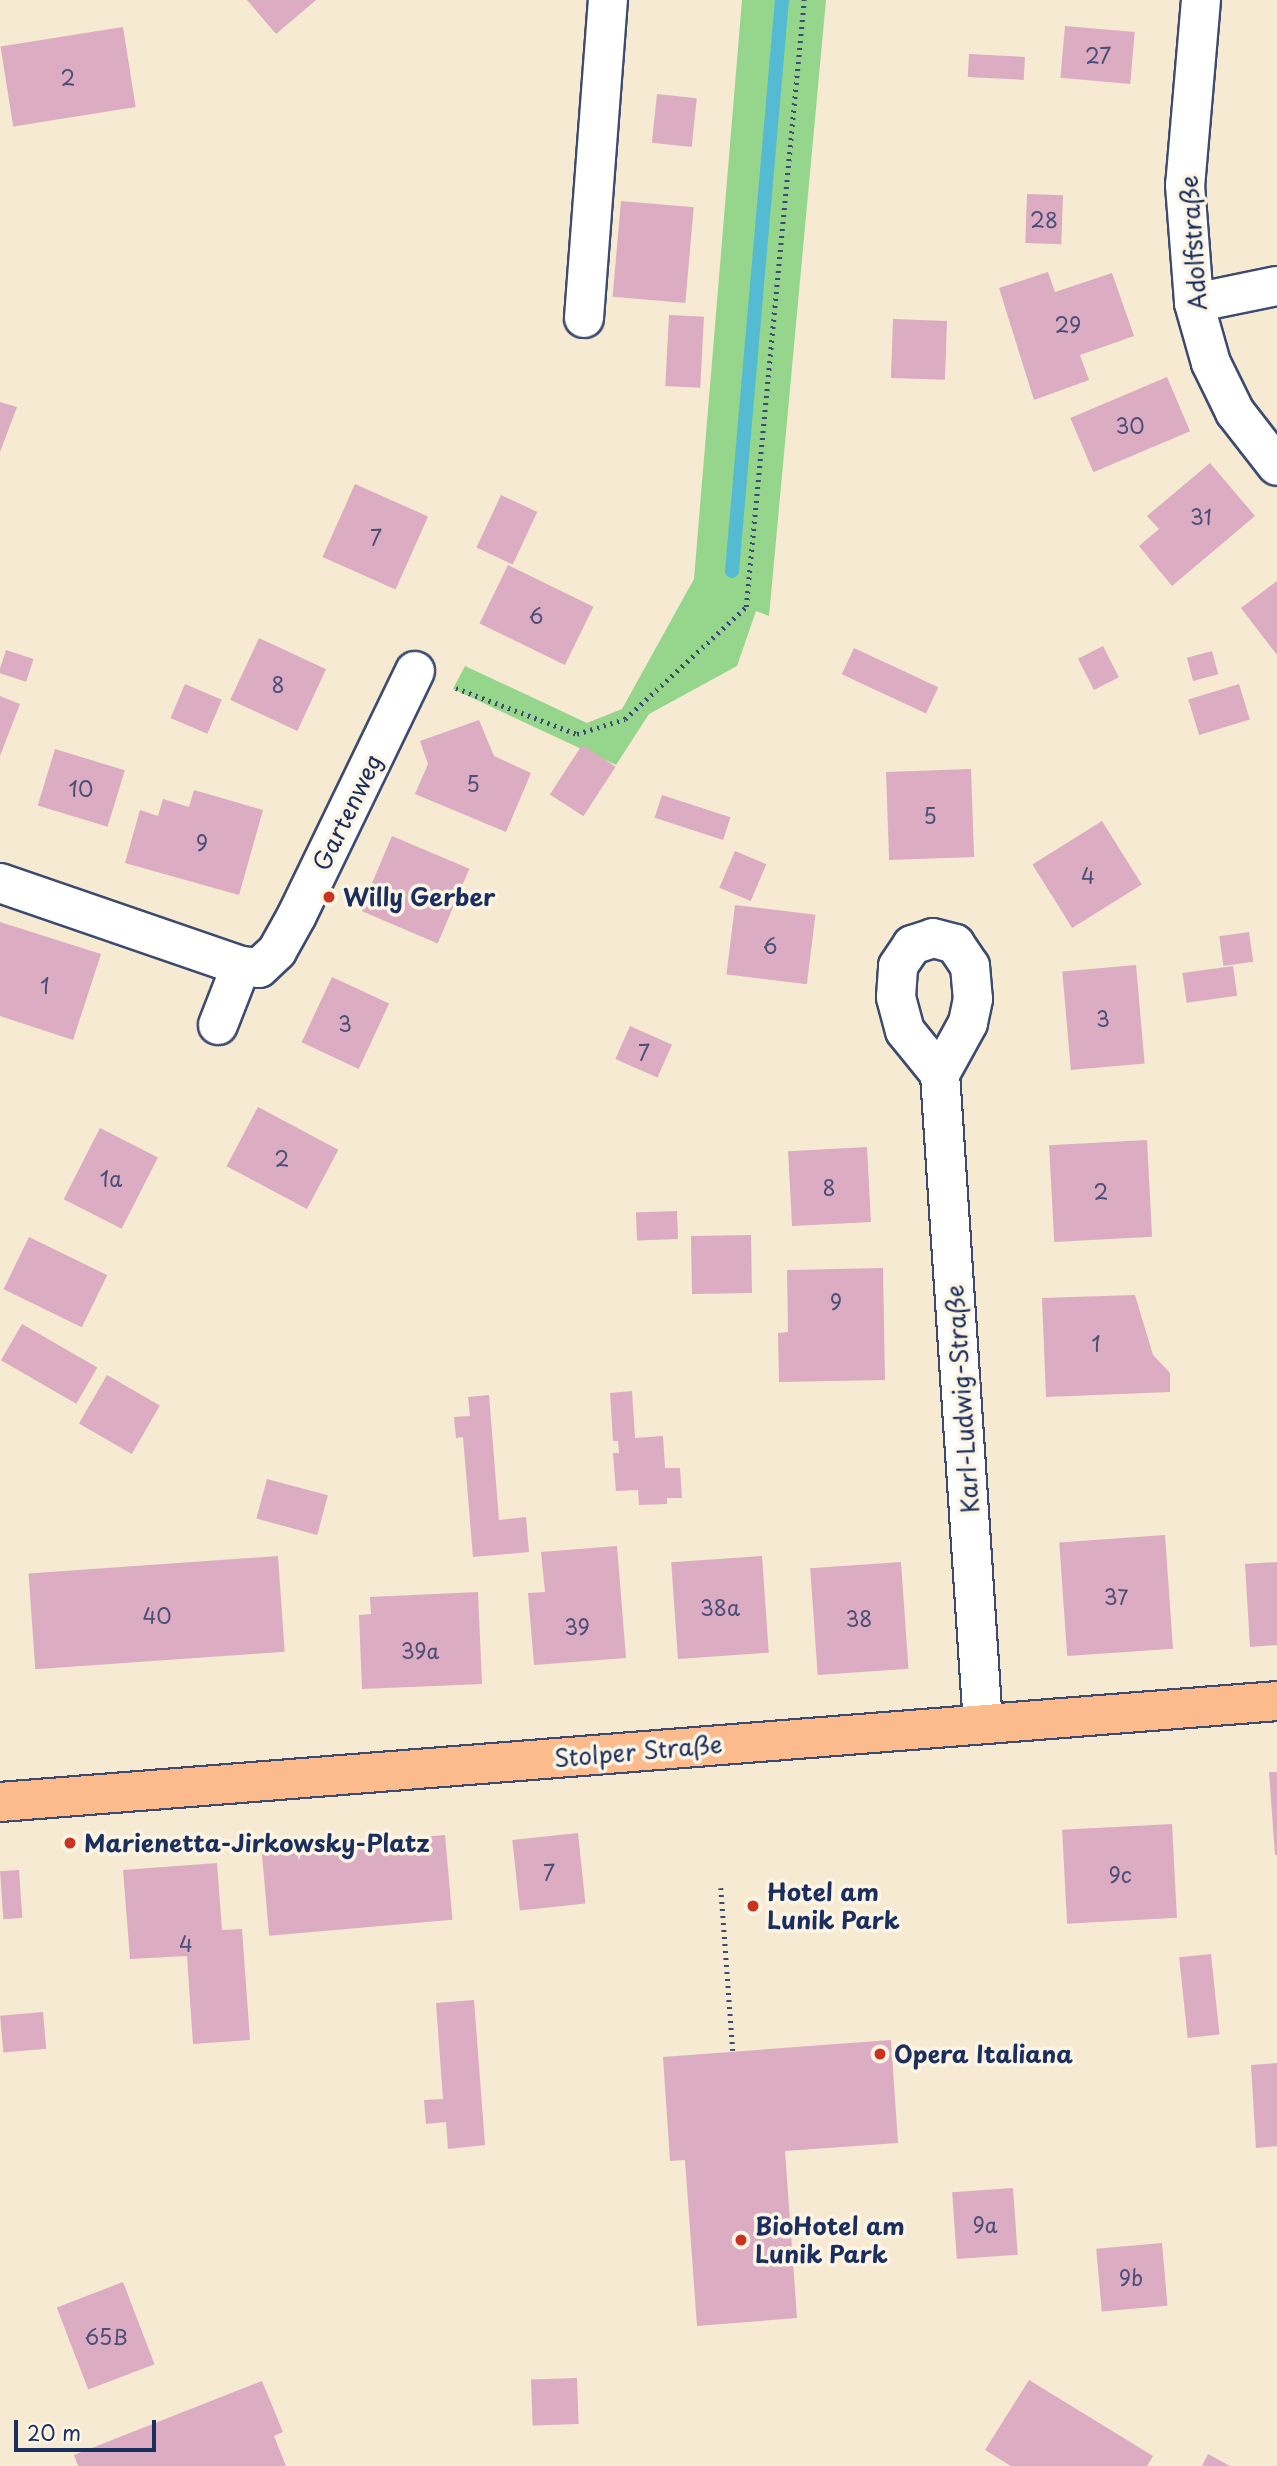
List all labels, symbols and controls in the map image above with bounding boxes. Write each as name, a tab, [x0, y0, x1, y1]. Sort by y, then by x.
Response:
house number: 27	[1085, 42, 1111, 68]
house number: 2	[61, 64, 75, 90]
street label: Adolfstraße	[1174, 175, 1212, 311]
house number: 28	[1030, 206, 1058, 232]
house number: 29	[1055, 311, 1081, 337]
house number: 30	[1115, 412, 1145, 438]
house number: 31	[1190, 503, 1212, 529]
house number: 7	[370, 524, 382, 550]
house number: 6	[529, 602, 543, 628]
house number: 8	[271, 671, 285, 697]
street label: Gartenweg	[306, 749, 388, 875]
house number: 5	[466, 770, 480, 796]
house number: 10	[69, 775, 93, 801]
house number: 5	[923, 802, 937, 828]
house number: 9	[196, 829, 208, 855]
house number: 4	[1081, 862, 1095, 888]
place label: Willy Gerber	[343, 883, 496, 911]
marker: Willy Gerber	[321, 889, 337, 905]
house number: 6	[763, 932, 777, 958]
house number: 1	[40, 972, 50, 998]
house number: 3	[1096, 1005, 1110, 1031]
house number: 3	[338, 1010, 352, 1036]
house number: 7	[638, 1039, 650, 1065]
house number: 2	[275, 1145, 289, 1171]
house number: 1a	[100, 1165, 122, 1191]
house number: 8	[822, 1174, 836, 1200]
house number: 2	[1094, 1178, 1108, 1204]
street label: Karl-Ludwig-Straße	[940, 1284, 984, 1514]
house number: 9	[830, 1288, 842, 1314]
house number: 1	[1091, 1330, 1101, 1356]
house number: 37	[1104, 1583, 1128, 1609]
house number: 38a	[700, 1594, 740, 1620]
house number: 40	[142, 1602, 172, 1628]
house number: 38	[846, 1605, 872, 1631]
house number: 39	[564, 1613, 590, 1639]
house number: 39a	[401, 1637, 439, 1663]
street label: Stolper Straße	[552, 1729, 724, 1773]
place label: Marienetta-Jirkowsky-Platz	[84, 1829, 430, 1857]
marker: Marienetta-Jirkowsky-Platz	[62, 1835, 78, 1851]
house number: 7	[543, 1859, 555, 1885]
house number: 9c	[1108, 1861, 1132, 1887]
place label: Hotel am Lunik Park	[767, 1878, 901, 1934]
marker: Hotel am Lunik Park	[745, 1898, 761, 1914]
house number: 4	[179, 1930, 193, 1956]
place label: Opera Italiana	[894, 2040, 1074, 2068]
marker: Opera Italiana	[872, 2046, 888, 2062]
house number: 9a	[972, 2211, 998, 2237]
place label: BioHotel am Lunik Park	[755, 2212, 904, 2268]
marker: BioHotel am Lunik Park	[733, 2232, 749, 2248]
house number: 9b	[1119, 2264, 1143, 2290]
house number: 65B	[84, 2323, 128, 2349]
scale bar	[18, 2406, 159, 2450]
text: 20 m	[27, 2416, 81, 2448]

